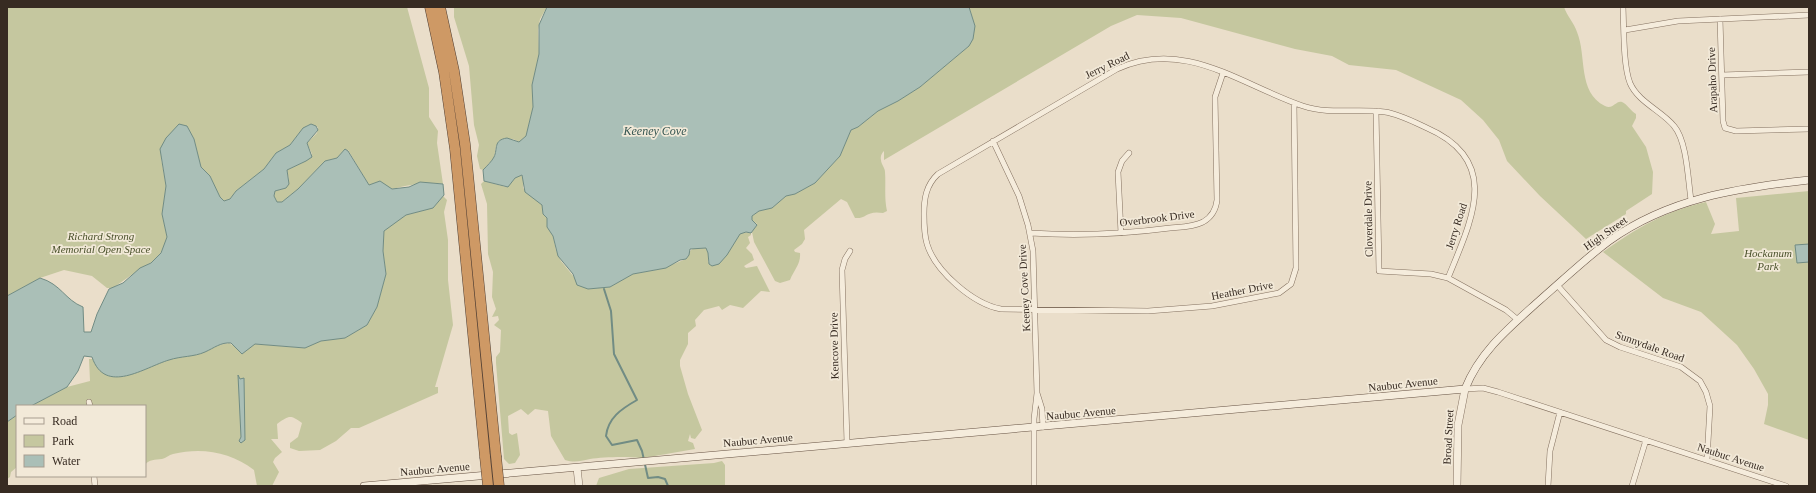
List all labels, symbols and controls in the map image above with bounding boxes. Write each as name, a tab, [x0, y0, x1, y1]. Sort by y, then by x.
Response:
street label: Arapaho Drive	[1705, 47, 1719, 113]
street label: Jerry Road	[1083, 49, 1132, 81]
water label: Keeney Cove	[623, 124, 687, 138]
street label: Cloverdale Drive	[1361, 181, 1375, 257]
street label: Jerry Road	[1443, 201, 1469, 251]
street label: Overbrook Drive	[1119, 207, 1195, 229]
street label: High Street	[1581, 214, 1629, 252]
park label: Richard Strong Memorial Open Space	[51, 230, 151, 255]
street label: Keeney Cove Drive	[1016, 244, 1032, 332]
park label: Hockanum Park	[1743, 247, 1792, 272]
street label: Heather Drive	[1210, 278, 1274, 302]
street label: Kencove Drive	[827, 312, 841, 380]
street label: Sunnydale Road	[1614, 328, 1687, 364]
street label: Naubuc Avenue	[1368, 374, 1438, 394]
street label: Naubuc Avenue	[1046, 404, 1116, 422]
legend	[16, 405, 146, 477]
street label: Broad Street	[1441, 409, 1455, 465]
text: Road	[52, 414, 77, 428]
street label: Naubuc Avenue	[723, 431, 793, 449]
text: Park	[52, 434, 74, 448]
street label: Naubuc Avenue	[1696, 441, 1766, 474]
text: Water	[52, 454, 80, 468]
street label: Naubuc Avenue	[400, 460, 470, 478]

